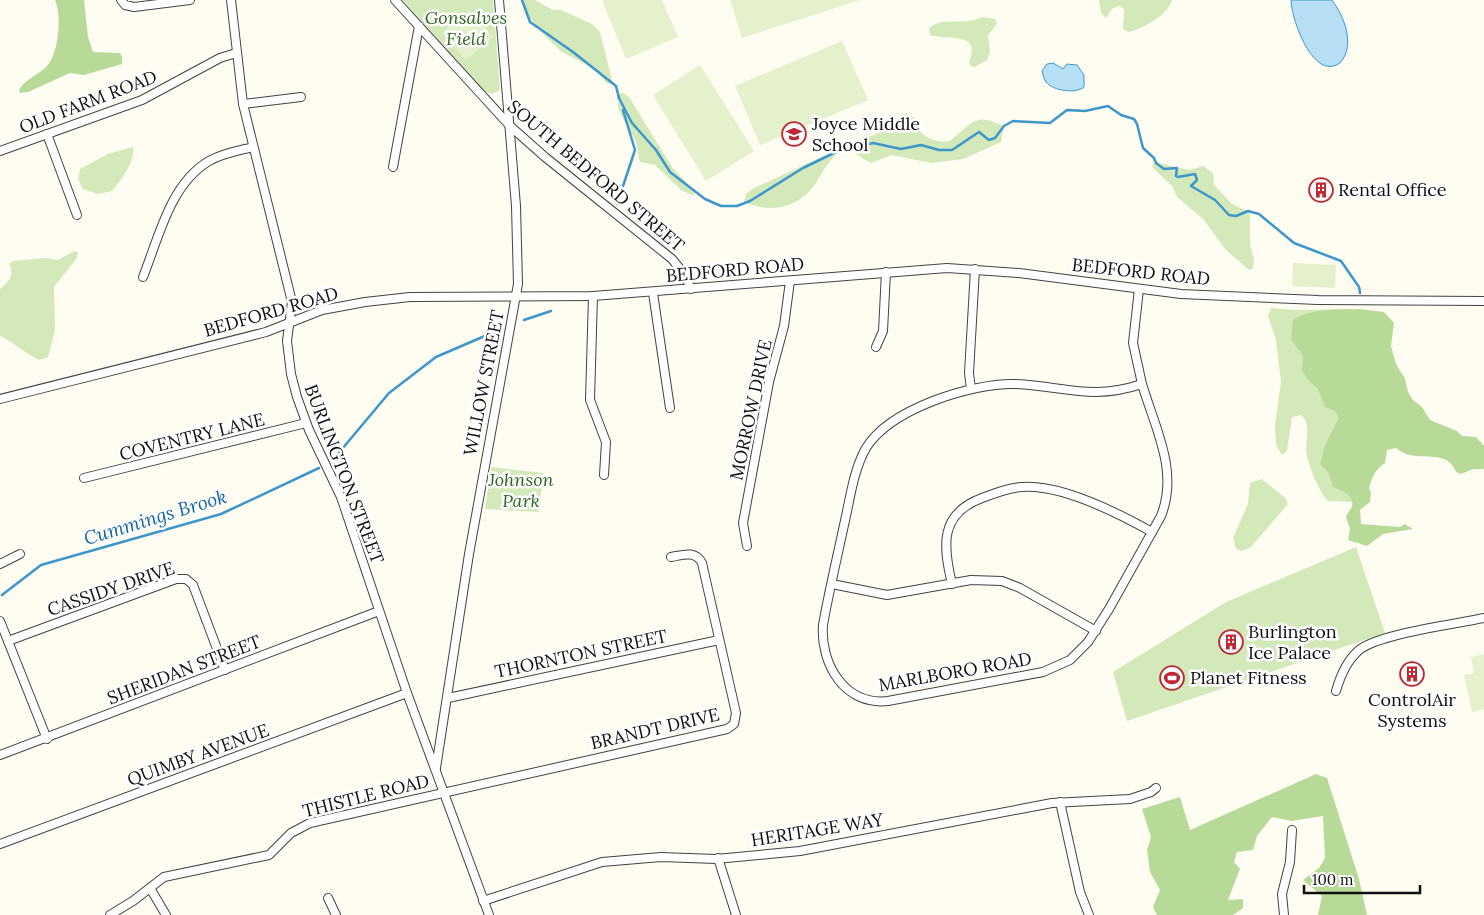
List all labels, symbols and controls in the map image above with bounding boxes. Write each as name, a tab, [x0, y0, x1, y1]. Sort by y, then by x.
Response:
park label: Gonsalves Field	[425, 6, 507, 50]
street label: OLD FARM ROAD	[16, 65, 160, 138]
street label: SOUTH BEDFORD STREET	[503, 95, 690, 257]
place label: Joyce Middle School	[811, 112, 920, 156]
school or university icon: Joyce Middle School	[781, 121, 807, 147]
building icon: Rental Office	[1308, 177, 1334, 203]
place label: Rental Office	[1338, 178, 1447, 201]
street label: BEDFORD ROAD	[665, 252, 805, 287]
street label: BEDFORD ROAD	[1071, 253, 1211, 290]
street label: BEDFORD ROAD	[201, 281, 341, 342]
street label: WILLOW STREET	[458, 308, 509, 458]
street label: MORROW DRIVE	[724, 337, 777, 482]
street label: BURLINGTON STREET	[300, 381, 390, 567]
street label: COVENTRY LANE	[117, 407, 267, 466]
park label: Johnson Park	[487, 468, 554, 512]
water label: Cummings Brook	[81, 484, 230, 550]
street label: CASSIDY DRIVE	[44, 556, 177, 621]
place label: Burlington Ice Palace	[1248, 620, 1337, 664]
street label: THORNTON STREET	[493, 624, 670, 683]
street label: SHERIDAN STREET	[104, 629, 264, 709]
building icon: Burlington Ice Palace	[1218, 629, 1244, 655]
street label: MARLBORO ROAD	[876, 647, 1033, 696]
building icon: ControlAir Systems	[1399, 661, 1425, 687]
sports icon: Planet Fitness	[1159, 665, 1185, 691]
place label: Planet Fitness	[1190, 666, 1307, 689]
place label: ControlAir Systems	[1368, 688, 1456, 732]
street label: BRANDT DRIVE	[588, 703, 721, 754]
street label: QUIMBY AVENUE	[124, 718, 272, 791]
street label: THISTLE ROAD	[300, 769, 432, 822]
street label: HERITAGE WAY	[749, 808, 885, 851]
scale bar	[1304, 862, 1420, 894]
text: 100 m	[1312, 870, 1353, 889]

